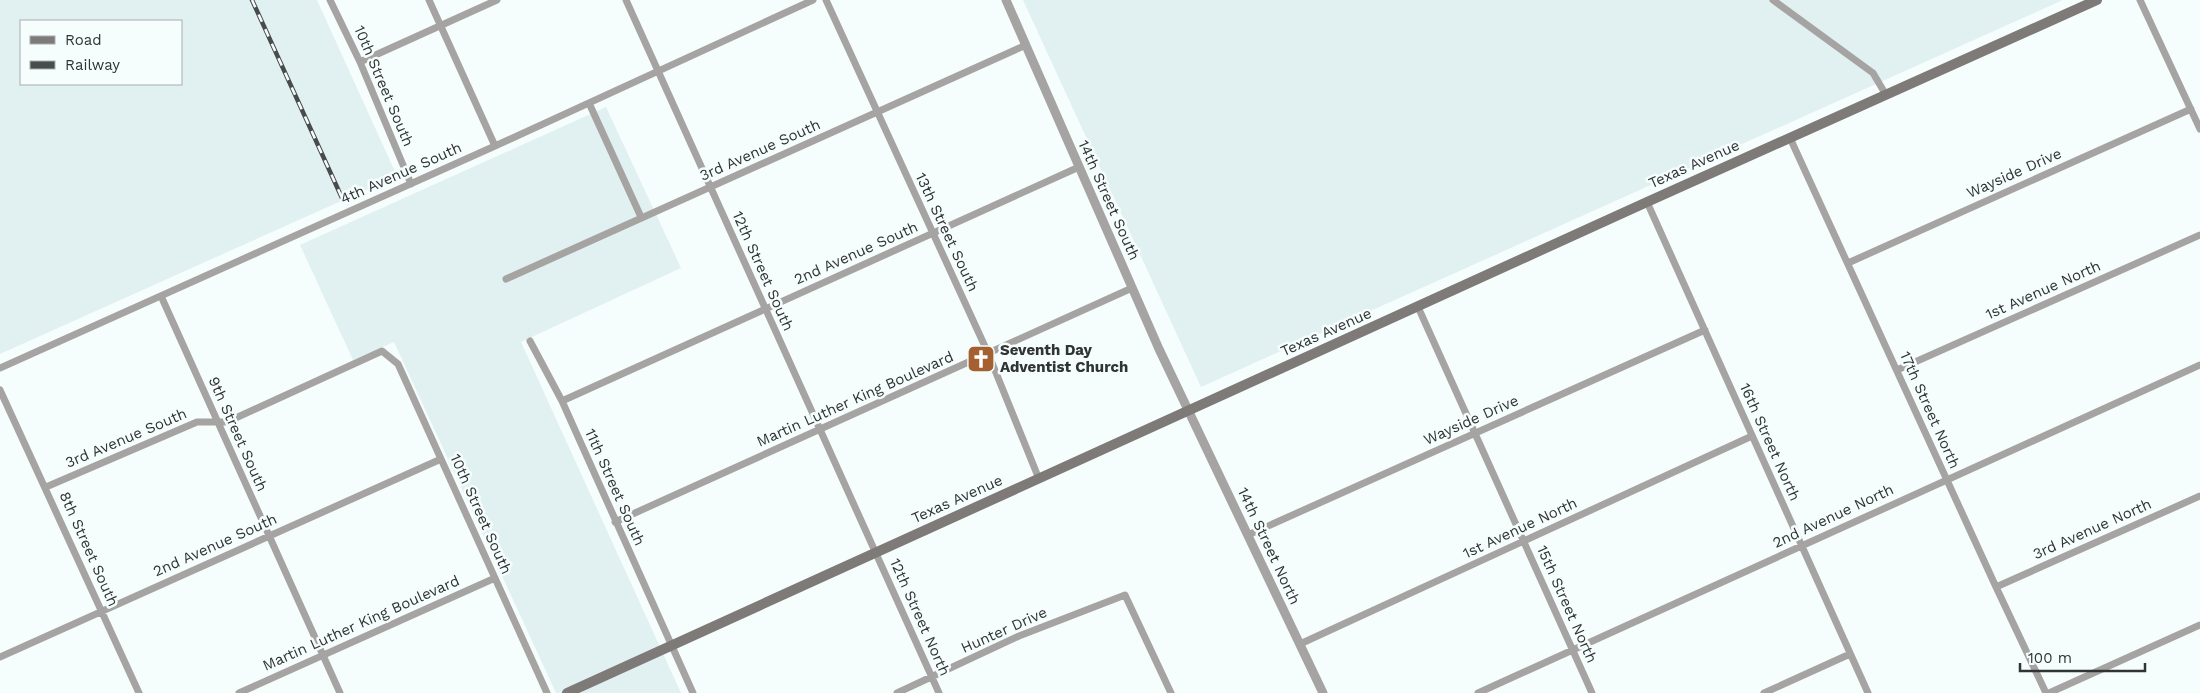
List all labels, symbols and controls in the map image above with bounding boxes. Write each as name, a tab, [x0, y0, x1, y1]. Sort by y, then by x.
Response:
legend	[20, 20, 182, 85]
street label: 10th Street South	[350, 23, 418, 149]
text: Road	[65, 31, 102, 49]
text: Railway	[65, 56, 120, 74]
street label: 3rd Avenue South	[697, 115, 823, 185]
street label: Texas Avenue	[1646, 136, 1742, 192]
street label: 14th Street South	[1074, 137, 1144, 263]
street label: 4th Avenue South	[338, 138, 464, 208]
street label: Wayside Drive	[1964, 144, 2064, 202]
street label: 13th Street South	[912, 170, 982, 294]
street label: 12th Street South	[729, 208, 797, 334]
street label: 2nd Avenue South	[791, 218, 921, 288]
street label: 1st Avenue North	[1983, 257, 2103, 323]
street label: Texas Avenue	[1278, 304, 1374, 360]
place label: Seventh Day Adventist Church	[1000, 341, 1128, 376]
church icon: Seventh Day Adventist Church	[966, 344, 996, 374]
street label: Martin Luther King Boulevard	[754, 347, 956, 451]
street label: 17th Street North	[1896, 349, 1964, 471]
street label: 9th Street South	[205, 374, 271, 494]
street label: 16th Street North	[1736, 380, 1804, 504]
street label: Wayside Drive	[1421, 391, 1521, 449]
street label: 3rd Avenue South	[63, 404, 189, 472]
street label: 11th Street South	[581, 426, 649, 548]
street label: 10th Street South	[446, 451, 516, 577]
street label: Texas Avenue	[909, 471, 1005, 527]
street label: 2nd Avenue North	[1770, 480, 1896, 552]
street label: 14th Street North	[1234, 485, 1304, 607]
street label: 8th Street South	[56, 489, 122, 609]
street label: 1st Avenue North	[1460, 494, 1580, 562]
street label: 3rd Avenue North	[2030, 495, 2154, 563]
street label: 2nd Avenue South	[150, 510, 280, 580]
street label: 15th Street North	[1533, 542, 1601, 666]
street label: 12th Street North	[886, 555, 954, 679]
street label: Martin Luther King Boulevard	[260, 571, 462, 675]
street label: Hunter Drive	[958, 603, 1050, 657]
scale bar	[2020, 640, 2145, 672]
text: 100 m	[2028, 649, 2072, 667]

